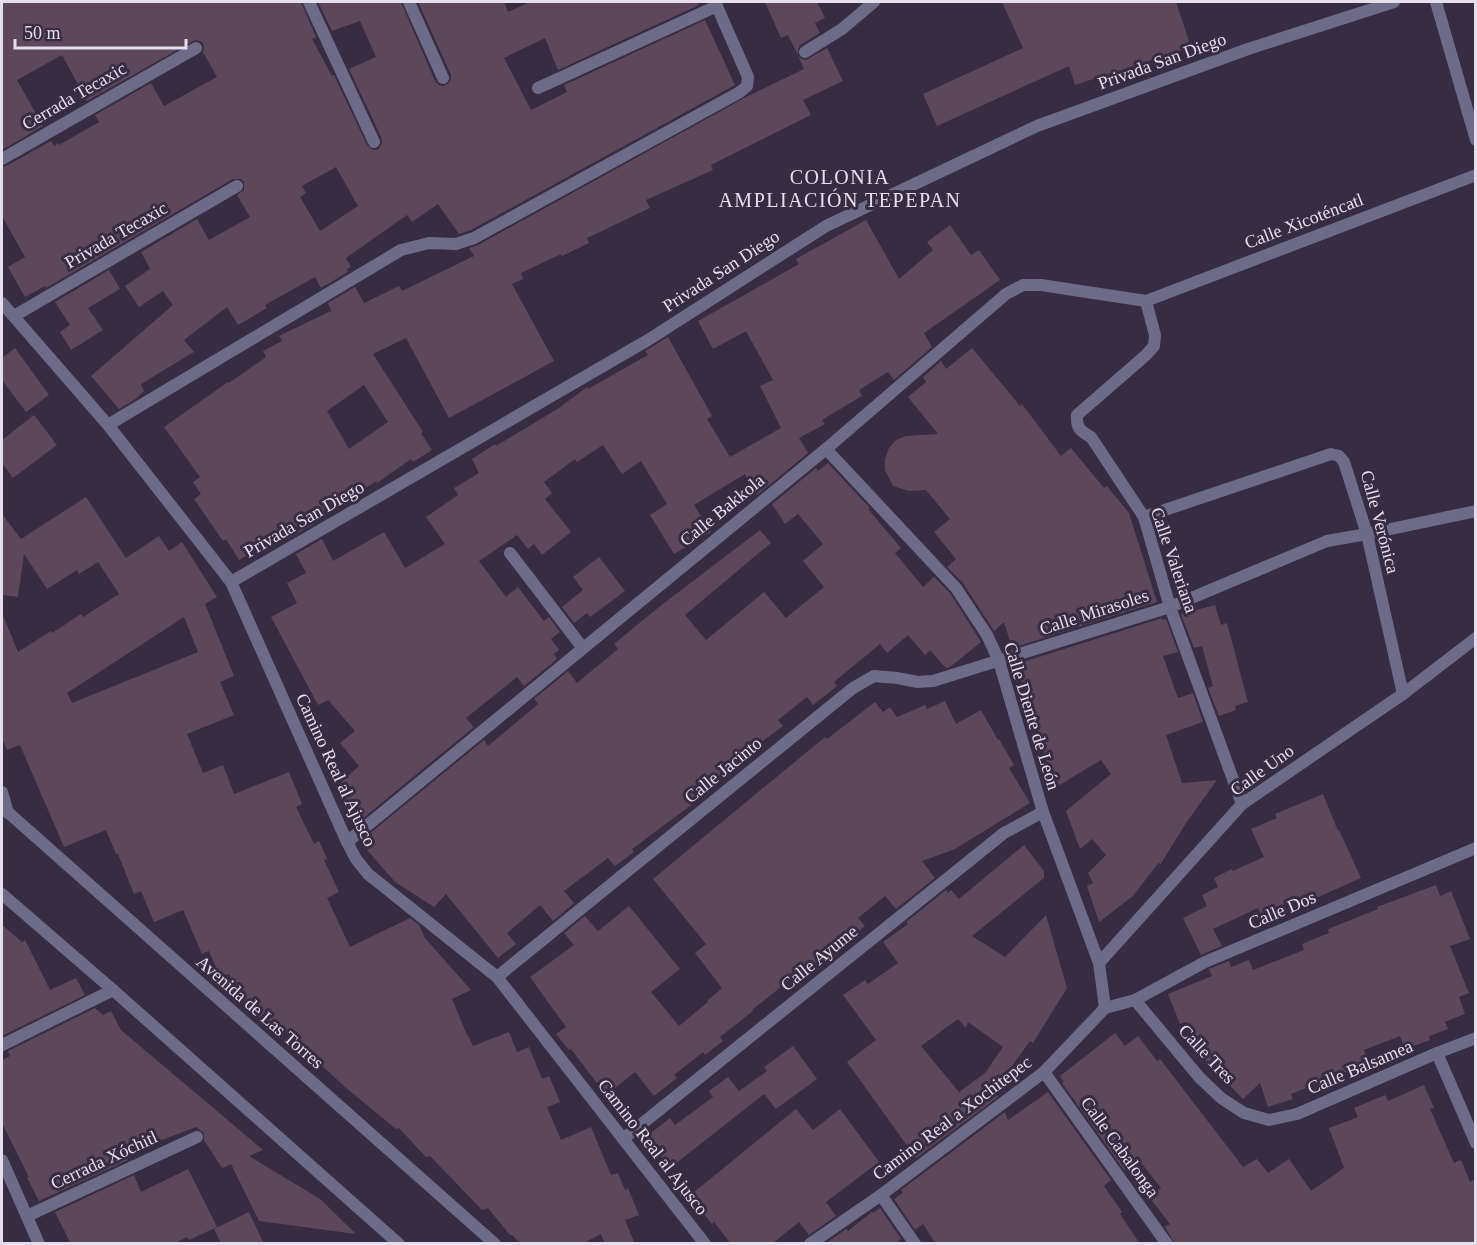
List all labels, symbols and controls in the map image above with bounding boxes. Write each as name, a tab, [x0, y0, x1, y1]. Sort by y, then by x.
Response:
scale bar	[15, 12, 186, 50]
text: 50 m	[24, 23, 61, 43]
street label: Privada San Diego	[1095, 29, 1229, 93]
street label: Cerrada Tecaxic	[18, 58, 130, 134]
district label: COLONIA AMPLIACIÓN TEPEPAN	[718, 166, 962, 211]
street label: Calle Xicoténcatl	[1242, 189, 1366, 253]
street label: Privada Tecaxic	[61, 198, 171, 272]
street label: Privada San Diego	[659, 226, 783, 316]
street label: Calle Verónica	[1357, 468, 1403, 576]
street label: Calle Bakkola	[676, 470, 768, 550]
street label: Privada San Diego	[241, 477, 367, 561]
street label: Calle Valeriana	[1147, 505, 1201, 615]
street label: Calle Mirasoles	[1037, 585, 1151, 639]
street label: Calle Diente de León	[1000, 640, 1064, 792]
street label: Camino Real al Ajusco	[292, 690, 380, 850]
street label: Calle Jacinto	[680, 733, 766, 807]
street label: Calle Uno	[1226, 740, 1298, 800]
street label: Calle Dos	[1245, 887, 1319, 933]
street label: Calle Ayume	[777, 921, 861, 995]
street label: Avenida de Las Torres	[192, 951, 328, 1073]
street label: Calle Tres	[1175, 1020, 1239, 1088]
street label: Calle Balsamea	[1304, 1036, 1416, 1098]
street label: Camino Real a Xochitepec	[869, 1052, 1035, 1184]
street label: Camino Real al Ajusco	[594, 1075, 712, 1219]
street label: Calle Cabalonga	[1077, 1093, 1163, 1201]
street label: Cerrada Xóchitl	[47, 1127, 161, 1193]

